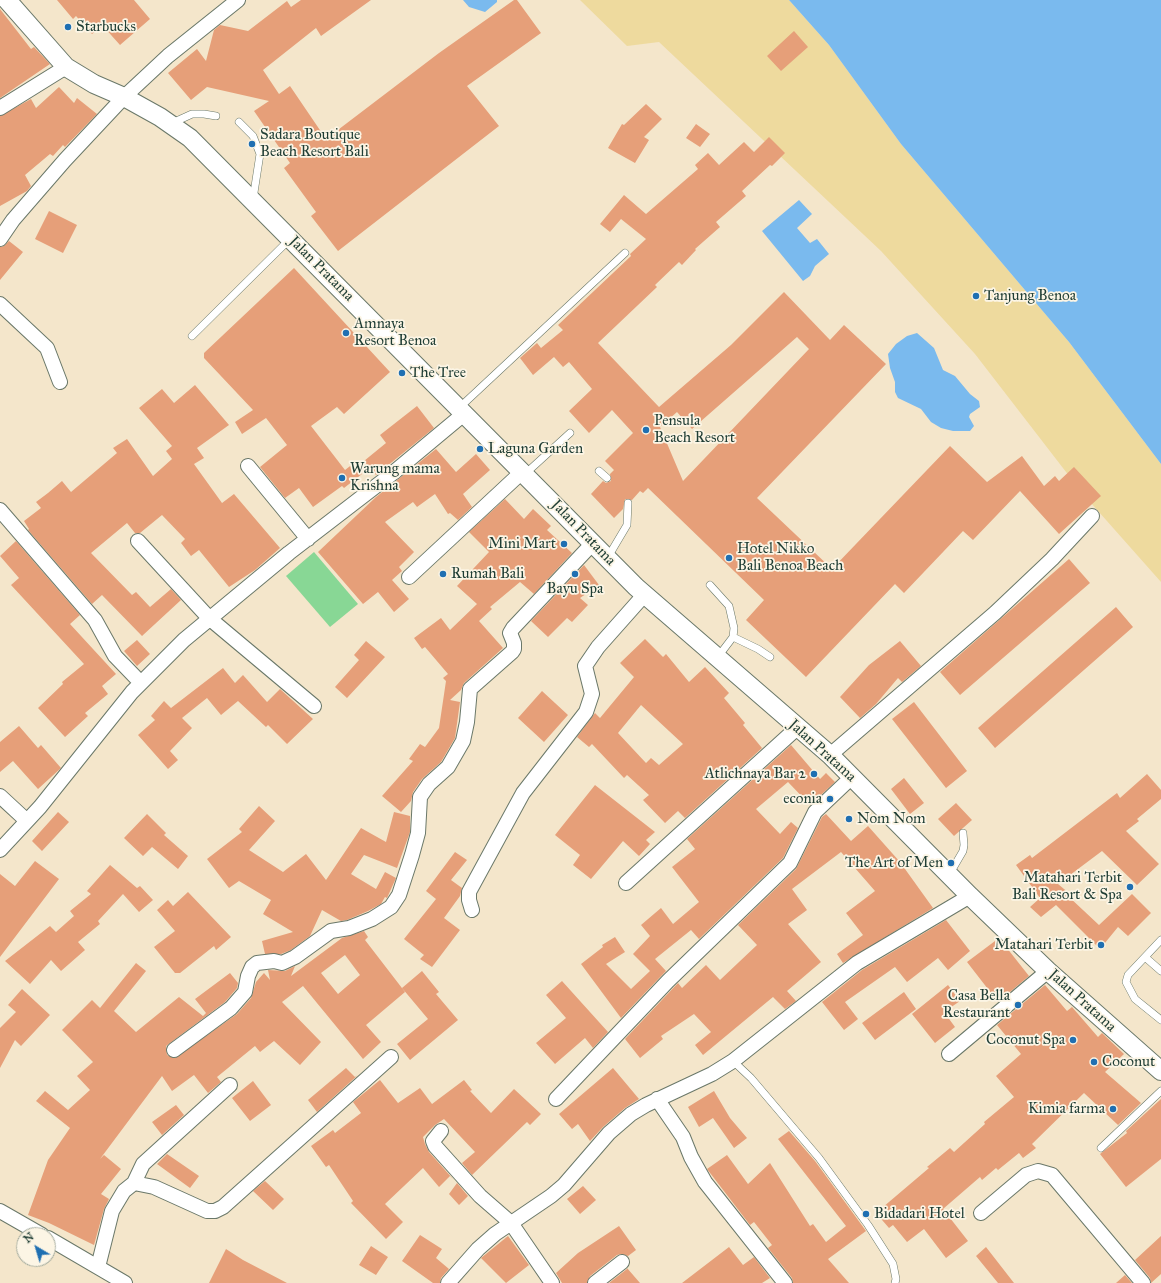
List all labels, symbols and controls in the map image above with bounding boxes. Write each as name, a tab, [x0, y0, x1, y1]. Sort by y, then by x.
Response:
place label: Starbucks	[76, 18, 136, 36]
marker: Starbucks	[63, 22, 73, 32]
place label: Sadara Boutique Beach Resort Bali	[260, 126, 369, 161]
marker: Sadara Boutique Beach Resort Bali	[247, 139, 257, 149]
street label: Jalan Pratama	[285, 233, 357, 305]
place label: Tanjung Benoa	[984, 287, 1076, 305]
marker: Tanjung Benoa	[971, 291, 981, 301]
place label: Amnaya Resort Benoa	[354, 315, 436, 350]
marker: Amnaya Resort Benoa	[341, 328, 351, 338]
place label: The Tree	[410, 364, 466, 382]
marker: The Tree	[397, 368, 407, 378]
place label: Pensula Beach Resort	[654, 412, 735, 447]
marker: Pensula Beach Resort	[641, 425, 651, 435]
place label: Laguna Garden	[488, 440, 583, 458]
marker: Laguna Garden	[475, 444, 485, 454]
place label: Warung mama Krishna	[350, 460, 440, 495]
marker: Warung mama Krishna	[337, 473, 347, 483]
street label: Jalan Pratama	[547, 496, 619, 570]
place label: Mini Mart	[488, 535, 556, 553]
marker: Mini Mart	[559, 539, 569, 549]
place label: Hotel Nikko Bali Benoa Beach	[737, 540, 843, 575]
marker: Hotel Nikko Bali Benoa Beach	[724, 553, 734, 563]
place label: Rumah Bali	[451, 565, 524, 583]
marker: Rumah Bali	[438, 569, 448, 579]
marker: Bayu Spa	[570, 569, 580, 579]
place label: Bayu Spa	[547, 580, 603, 598]
street label: Jalan Pratama	[784, 716, 860, 786]
place label: Atlichnaya Bar 2	[705, 765, 806, 783]
marker: Atlichnaya Bar 2	[809, 769, 819, 779]
place label: econia	[783, 790, 822, 808]
marker: econia	[825, 794, 835, 804]
place label: Nom Nom	[857, 810, 926, 828]
marker: Nom Nom	[844, 814, 854, 824]
place label: The Art of Men	[845, 854, 943, 872]
marker: The Art of Men	[946, 858, 956, 868]
place label: Matahari Terbit Bali Resort & Spa	[1012, 869, 1122, 904]
marker: Matahari Terbit Bali Resort & Spa	[1125, 882, 1135, 892]
place label: Matahari Terbit	[994, 936, 1093, 954]
marker: Matahari Terbit	[1096, 940, 1106, 950]
street label: Jalan Pratama	[1044, 966, 1120, 1036]
place label: Casa Bella Restaurant	[943, 987, 1010, 1022]
marker: Casa Bella Restaurant	[1013, 1000, 1023, 1010]
place label: Coconut Spa	[986, 1031, 1065, 1049]
marker: Coconut Spa	[1068, 1035, 1078, 1045]
place label: Coconut	[1102, 1053, 1155, 1071]
marker: Coconut	[1089, 1057, 1099, 1067]
place label: Kimia farma	[1028, 1100, 1105, 1118]
marker: Kimia farma	[1108, 1104, 1118, 1114]
place label: Bidadari Hotel	[874, 1205, 965, 1223]
marker: Bidadari Hotel	[861, 1209, 871, 1219]
north arrow	[16, 1227, 56, 1267]
text: N	[21, 1230, 37, 1246]

